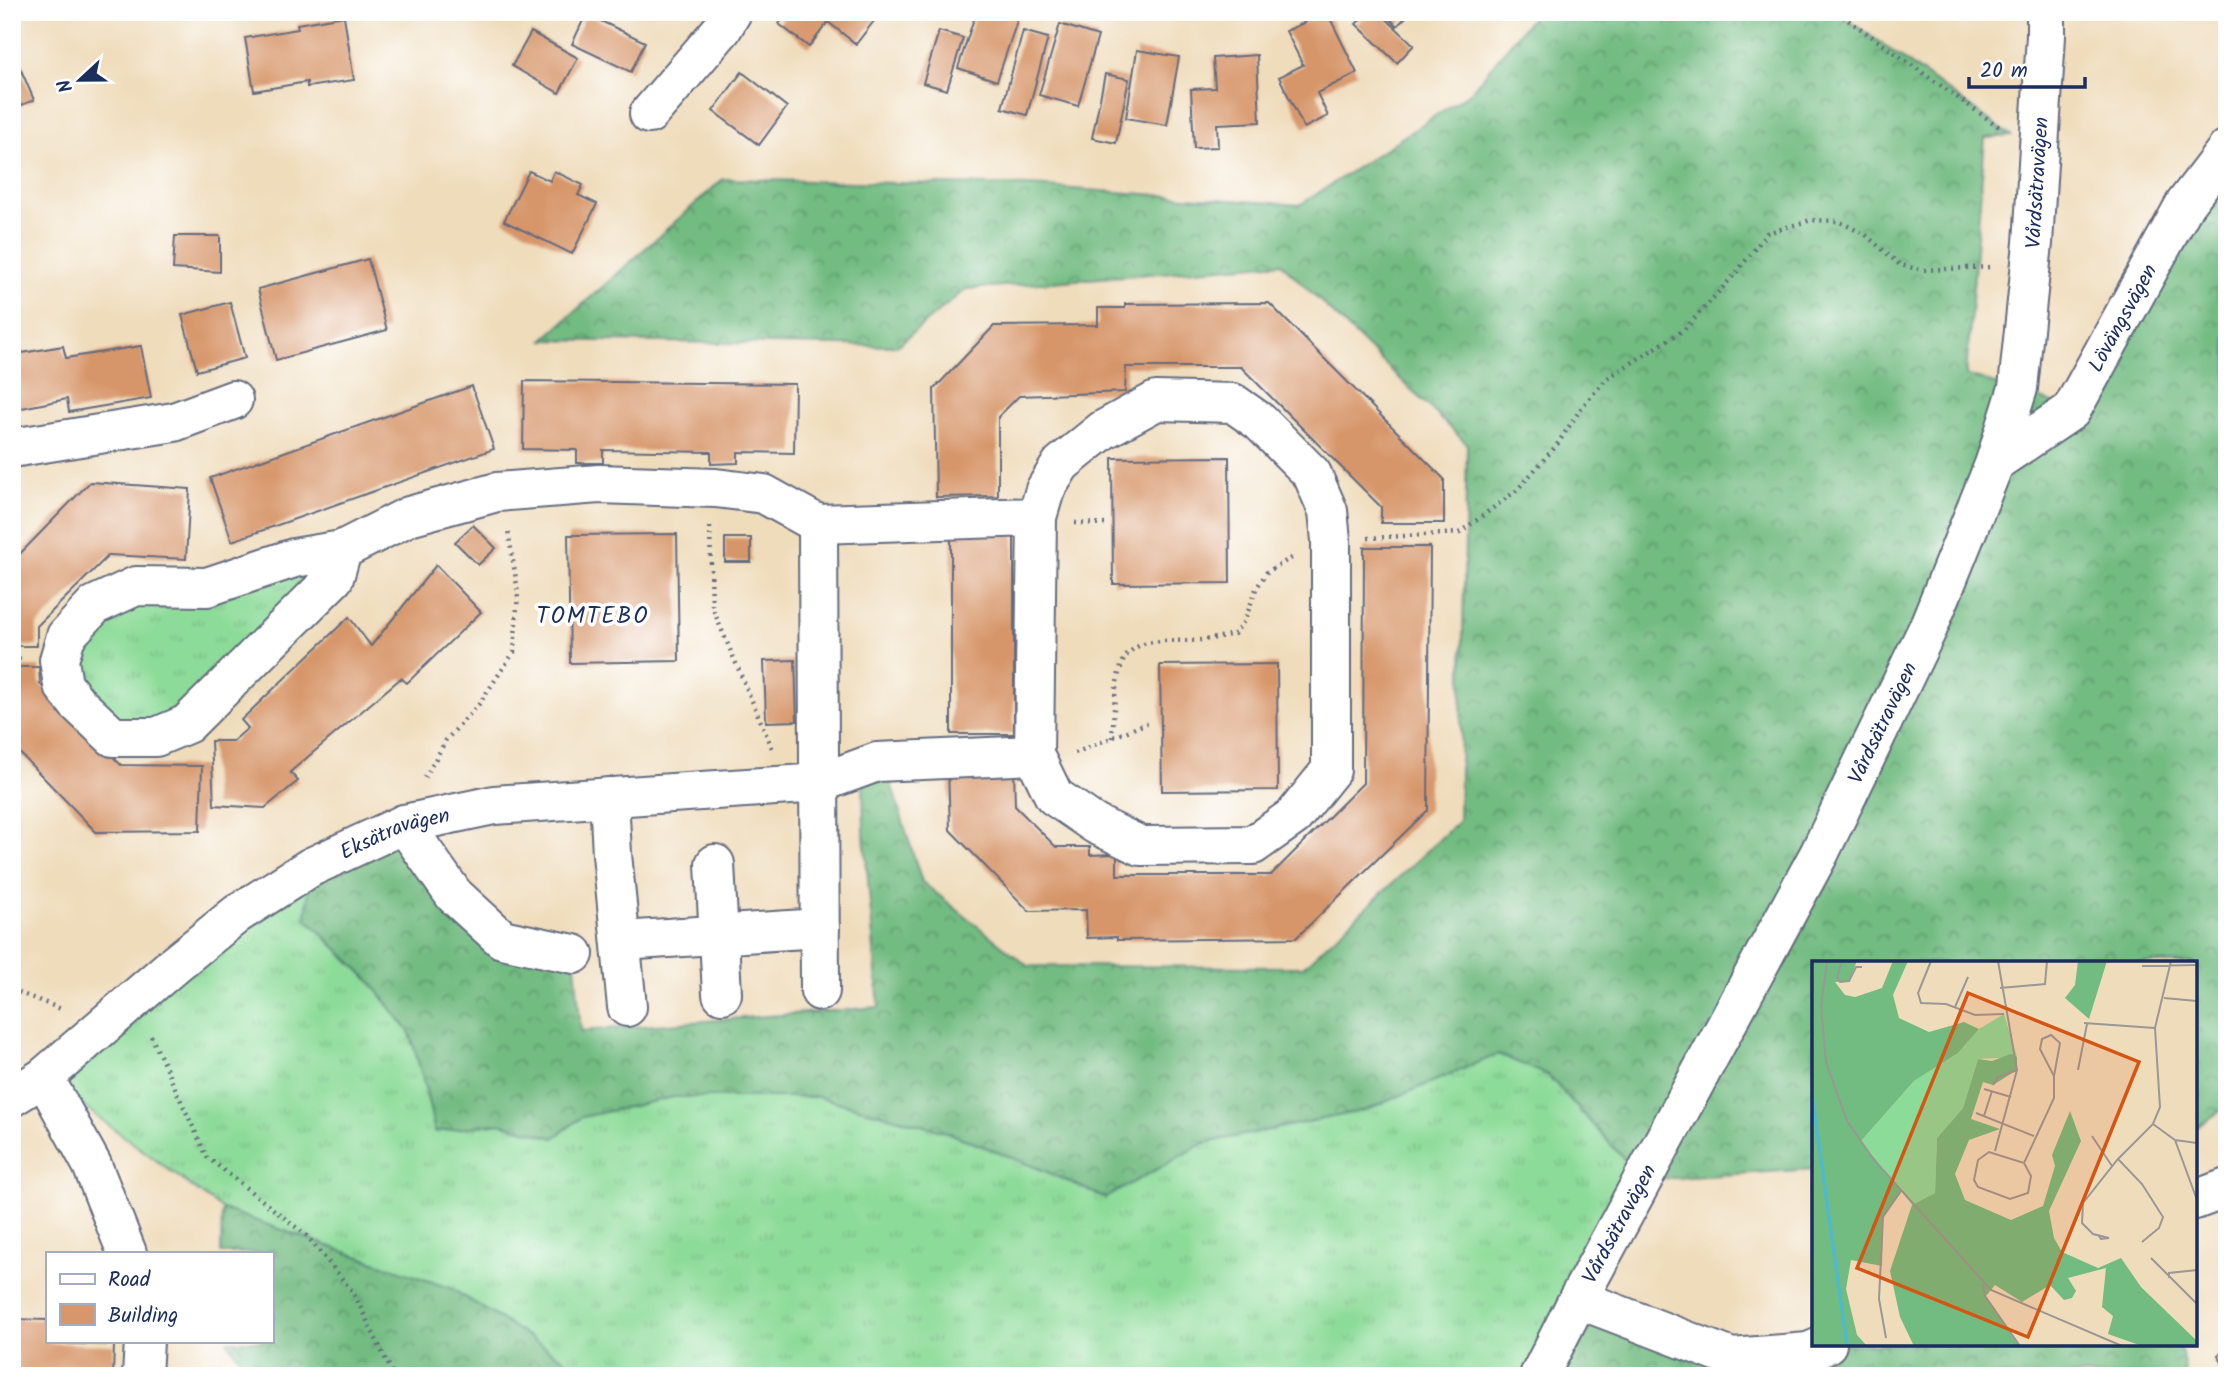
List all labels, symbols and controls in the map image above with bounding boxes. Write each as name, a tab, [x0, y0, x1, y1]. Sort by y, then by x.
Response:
north arrow	[46, 46, 116, 116]
scale bar	[1969, 46, 2085, 90]
text: 20 m	[1980, 55, 2028, 88]
text: N	[50, 74, 82, 97]
street label: Vårdsätravägen	[2018, 116, 2059, 250]
street label: Lövängsvägen	[2080, 258, 2167, 379]
district label: TOMTEBO	[536, 599, 650, 635]
street label: Vårdsätravägen	[1840, 657, 1927, 790]
street label: Eksätravägen	[335, 800, 453, 869]
inset map	[1812, 961, 2197, 1346]
street label: Vårdsätravägen	[1574, 1159, 1666, 1290]
legend	[46, 1252, 273, 1342]
text: Road	[108, 1264, 151, 1297]
text: Building	[108, 1300, 178, 1333]

